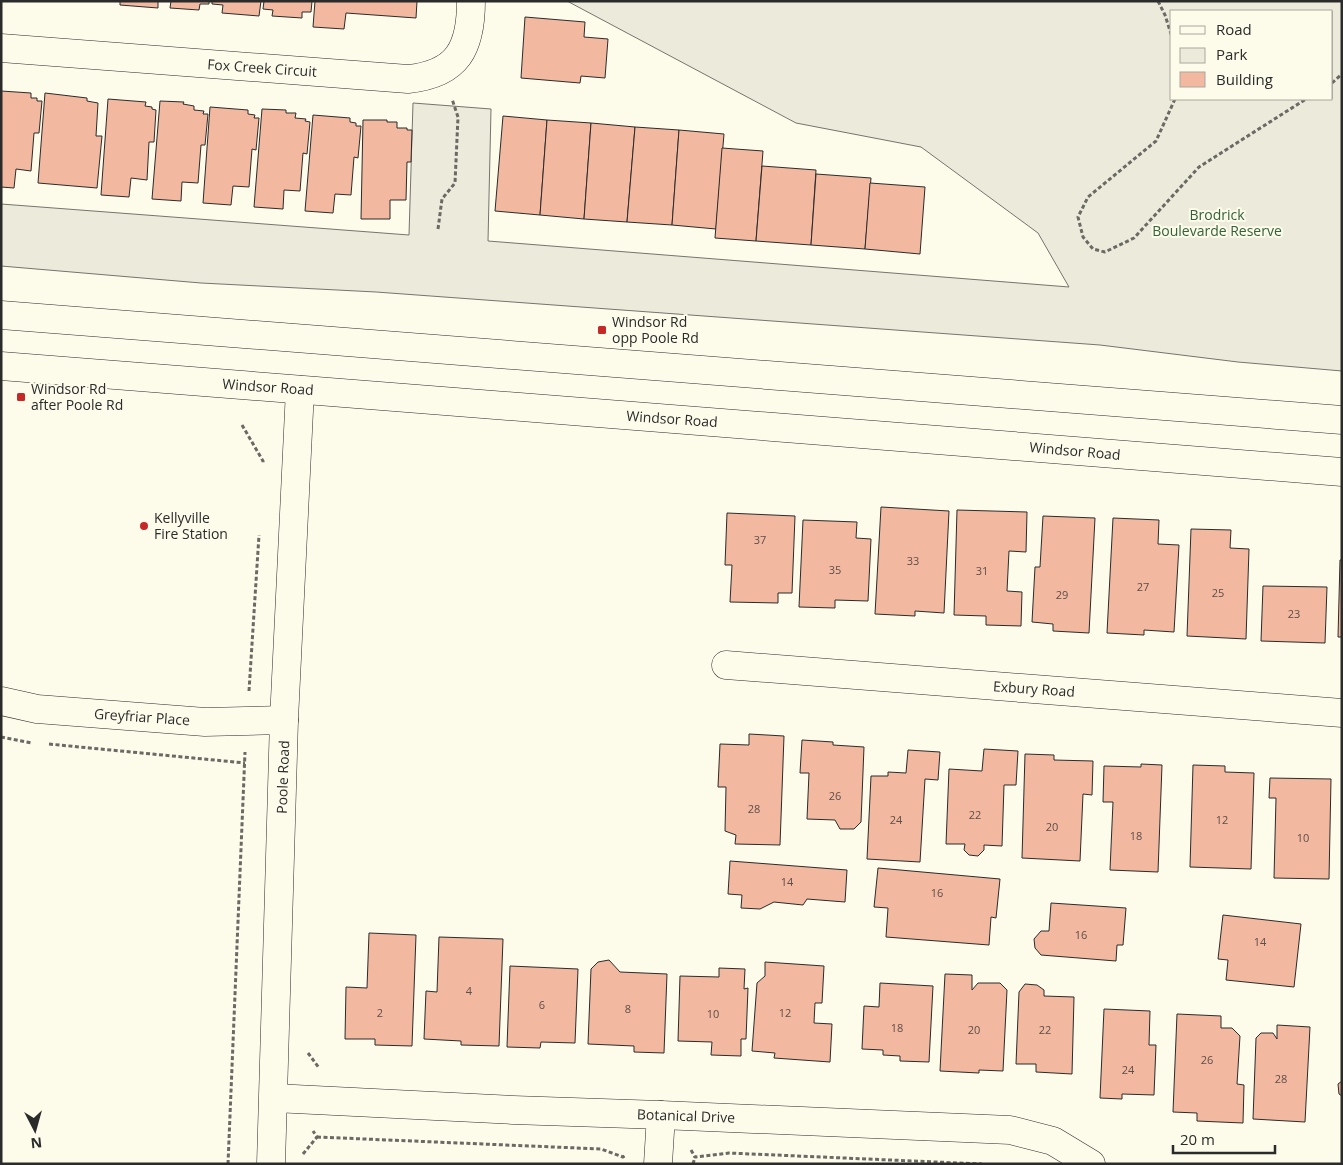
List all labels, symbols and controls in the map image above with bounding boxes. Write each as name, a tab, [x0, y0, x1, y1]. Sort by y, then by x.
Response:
legend	[1170, 10, 1333, 100]
text: Road	[1216, 19, 1252, 39]
text: Park	[1216, 44, 1247, 64]
street label: Fox Creek Circuit	[207, 54, 317, 81]
text: Building	[1216, 69, 1273, 89]
park label: Brodrick Boulevarde Reserve	[1152, 205, 1282, 240]
place label: Windsor Rd opp Poole Rd	[612, 312, 699, 347]
marker: Windsor Rd opp Poole Rd	[596, 324, 608, 336]
street label: Windsor Road	[222, 374, 314, 399]
place label: Windsor Rd after Poole Rd	[31, 379, 123, 414]
marker: Windsor Rd after Poole Rd	[15, 391, 27, 403]
street label: Windsor Road	[626, 406, 718, 431]
street label: Windsor Road	[1029, 437, 1121, 464]
place label: Kellyville Fire Station	[154, 508, 228, 543]
marker: Kellyville Fire Station	[138, 520, 150, 532]
house number: 37	[754, 532, 766, 547]
house number: 33	[907, 553, 919, 568]
house number: 35	[829, 562, 841, 577]
house number: 31	[976, 563, 988, 578]
house number: 27	[1137, 579, 1149, 594]
house number: 25	[1212, 585, 1224, 600]
house number: 29	[1056, 587, 1068, 602]
house number: 23	[1288, 606, 1300, 621]
street label: Exbury Road	[992, 676, 1076, 701]
street label: Greyfriar Place	[93, 704, 191, 729]
street label: Poole Road	[272, 740, 293, 814]
house number: 26	[829, 788, 841, 803]
house number: 28	[748, 801, 760, 816]
house number: 22	[969, 807, 981, 822]
house number: 24	[890, 812, 903, 827]
house number: 12	[1216, 812, 1228, 827]
house number: 20	[1046, 819, 1058, 834]
house number: 18	[1130, 828, 1142, 843]
house number: 10	[1297, 830, 1309, 845]
house number: 14	[781, 874, 794, 889]
house number: 16	[931, 885, 943, 900]
house number: 16	[1075, 927, 1087, 942]
house number: 14	[1254, 934, 1267, 949]
house number: 4	[466, 983, 473, 998]
house number: 6	[539, 997, 545, 1012]
house number: 8	[625, 1001, 631, 1016]
house number: 2	[377, 1005, 383, 1020]
house number: 12	[779, 1005, 791, 1020]
house number: 10	[707, 1006, 719, 1021]
house number: 18	[891, 1020, 903, 1035]
house number: 20	[968, 1022, 980, 1037]
house number: 22	[1039, 1022, 1051, 1037]
house number: 26	[1201, 1052, 1213, 1067]
house number: 24	[1122, 1062, 1135, 1077]
house number: 28	[1275, 1071, 1287, 1086]
street label: Botanical Drive	[637, 1104, 736, 1127]
north arrow	[10, 1105, 60, 1155]
scale bar	[1173, 1122, 1276, 1154]
text: 20 m	[1180, 1129, 1215, 1149]
text: N	[30, 1133, 43, 1153]

